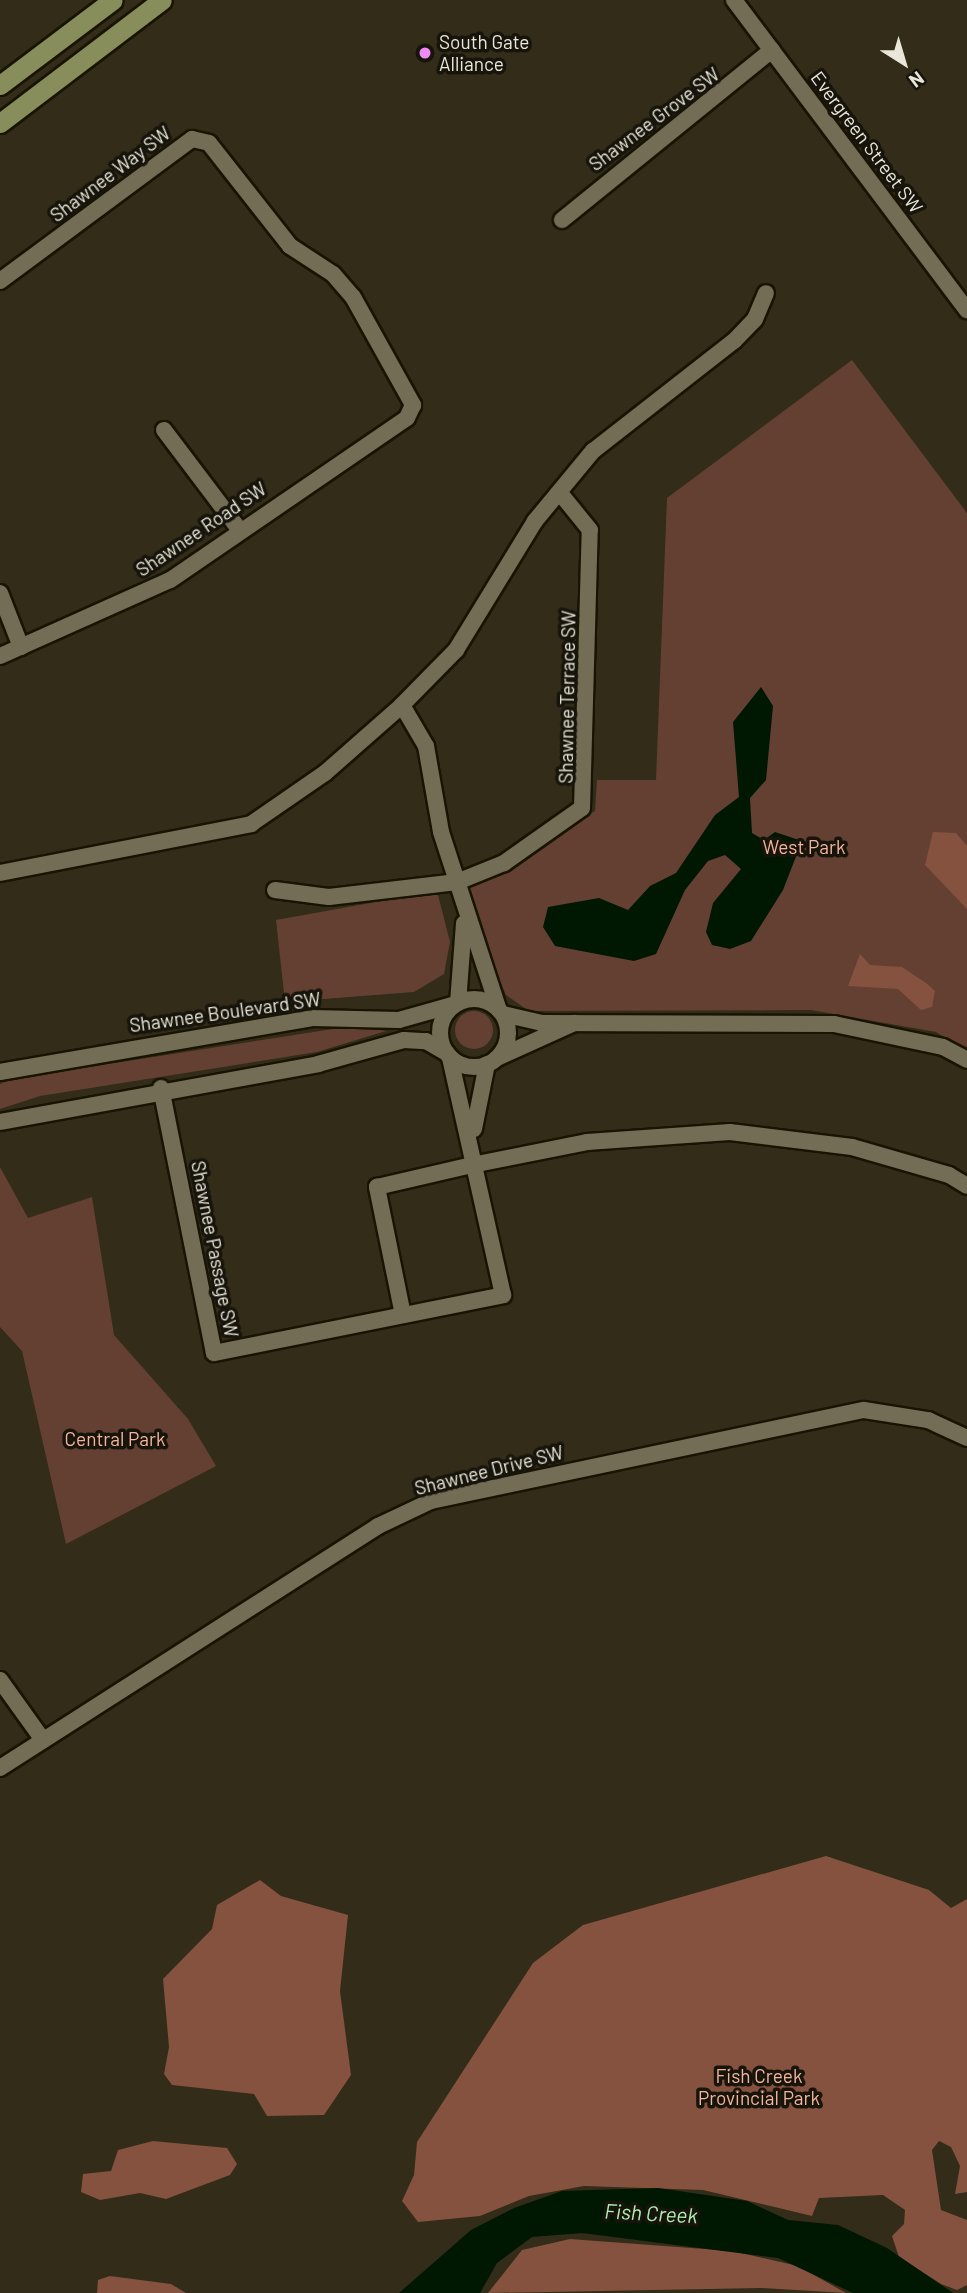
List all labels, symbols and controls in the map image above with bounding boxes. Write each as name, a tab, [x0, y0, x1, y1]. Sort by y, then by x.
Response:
north arrow	[869, 28, 939, 98]
place label: South Gate Alliance	[439, 31, 529, 75]
marker: South Gate Alliance	[417, 45, 433, 61]
street label: Shawnee Grove SW	[584, 63, 724, 175]
street label: Evergreen Street SW	[806, 67, 928, 217]
text: N	[905, 67, 929, 93]
street label: Shawnee Way SW	[46, 121, 174, 227]
street label: Shawnee Road SW	[132, 477, 270, 581]
street label: Shawnee Terrace SW	[554, 610, 580, 784]
park label: West Park	[763, 836, 845, 858]
street label: Shawnee Boulevard SW	[128, 987, 322, 1037]
street label: Shawnee Passage SW	[187, 1159, 243, 1339]
park label: Central Park	[65, 1428, 165, 1450]
street label: Shawnee Drive SW	[412, 1440, 566, 1500]
park label: Fish Creek Provincial Park	[698, 2065, 820, 2109]
water label: Fish Creek	[604, 2198, 698, 2228]

